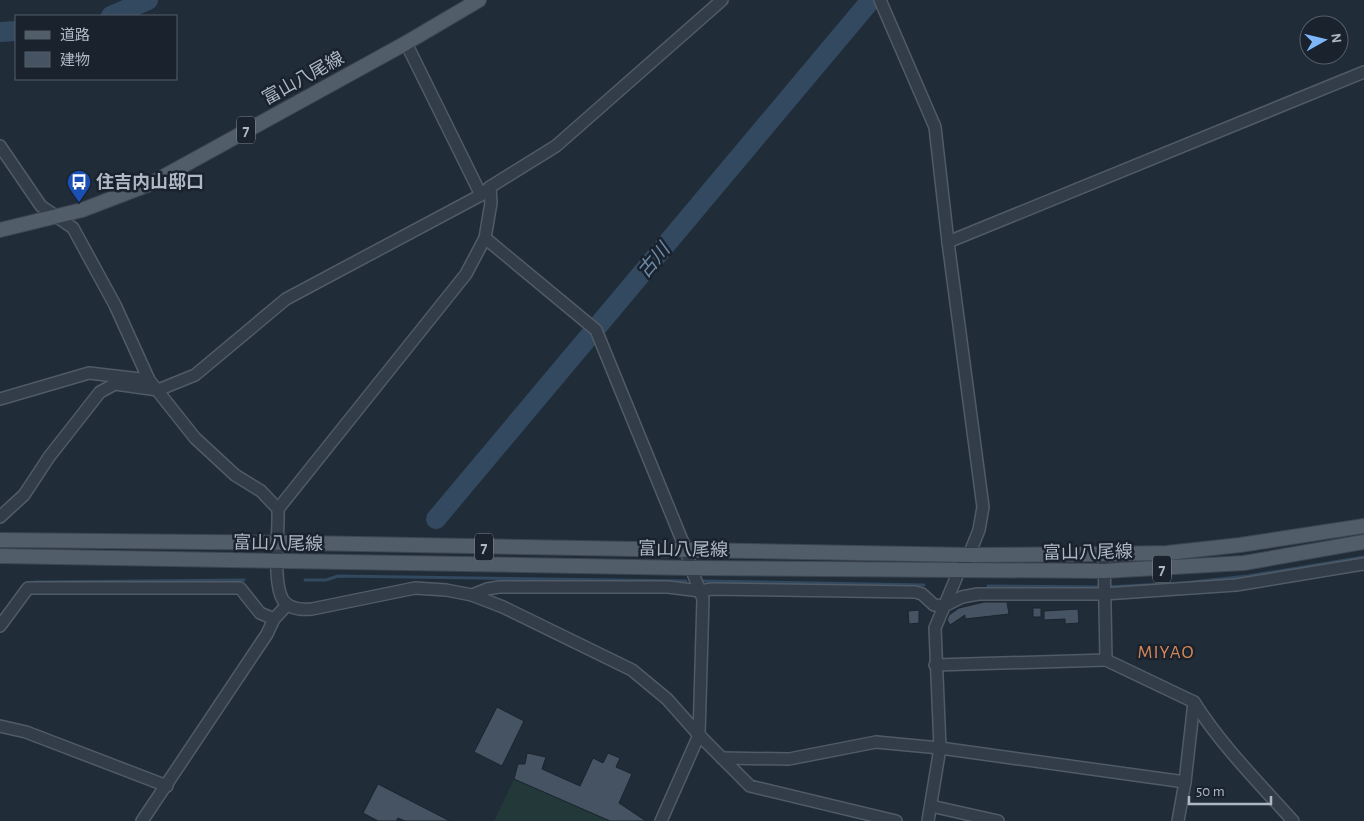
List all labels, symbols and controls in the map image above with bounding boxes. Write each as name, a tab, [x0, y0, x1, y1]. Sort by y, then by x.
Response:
legend	[15, 15, 178, 80]
north arrow	[1299, 15, 1349, 65]
text: 道路	[60, 27, 90, 43]
text: N	[1328, 33, 1343, 44]
street label: 富山八尾線	[259, 47, 347, 109]
text: 建物	[60, 52, 90, 68]
road number: 7	[237, 116, 255, 144]
bus stop icon: 住吉内山邸口	[66, 169, 92, 203]
place label: 住吉内山邸口	[96, 172, 204, 192]
water label: 古川	[634, 238, 675, 282]
street label: 富山八尾線	[233, 532, 323, 554]
road number: 7	[475, 534, 493, 560]
street label: 富山八尾線	[638, 538, 728, 560]
street label: 富山八尾線	[1043, 541, 1133, 563]
road number: 7	[1153, 556, 1171, 582]
district label: MIYAO	[1138, 643, 1194, 662]
scale bar	[1189, 774, 1272, 806]
text: 50 m	[1196, 784, 1225, 799]

